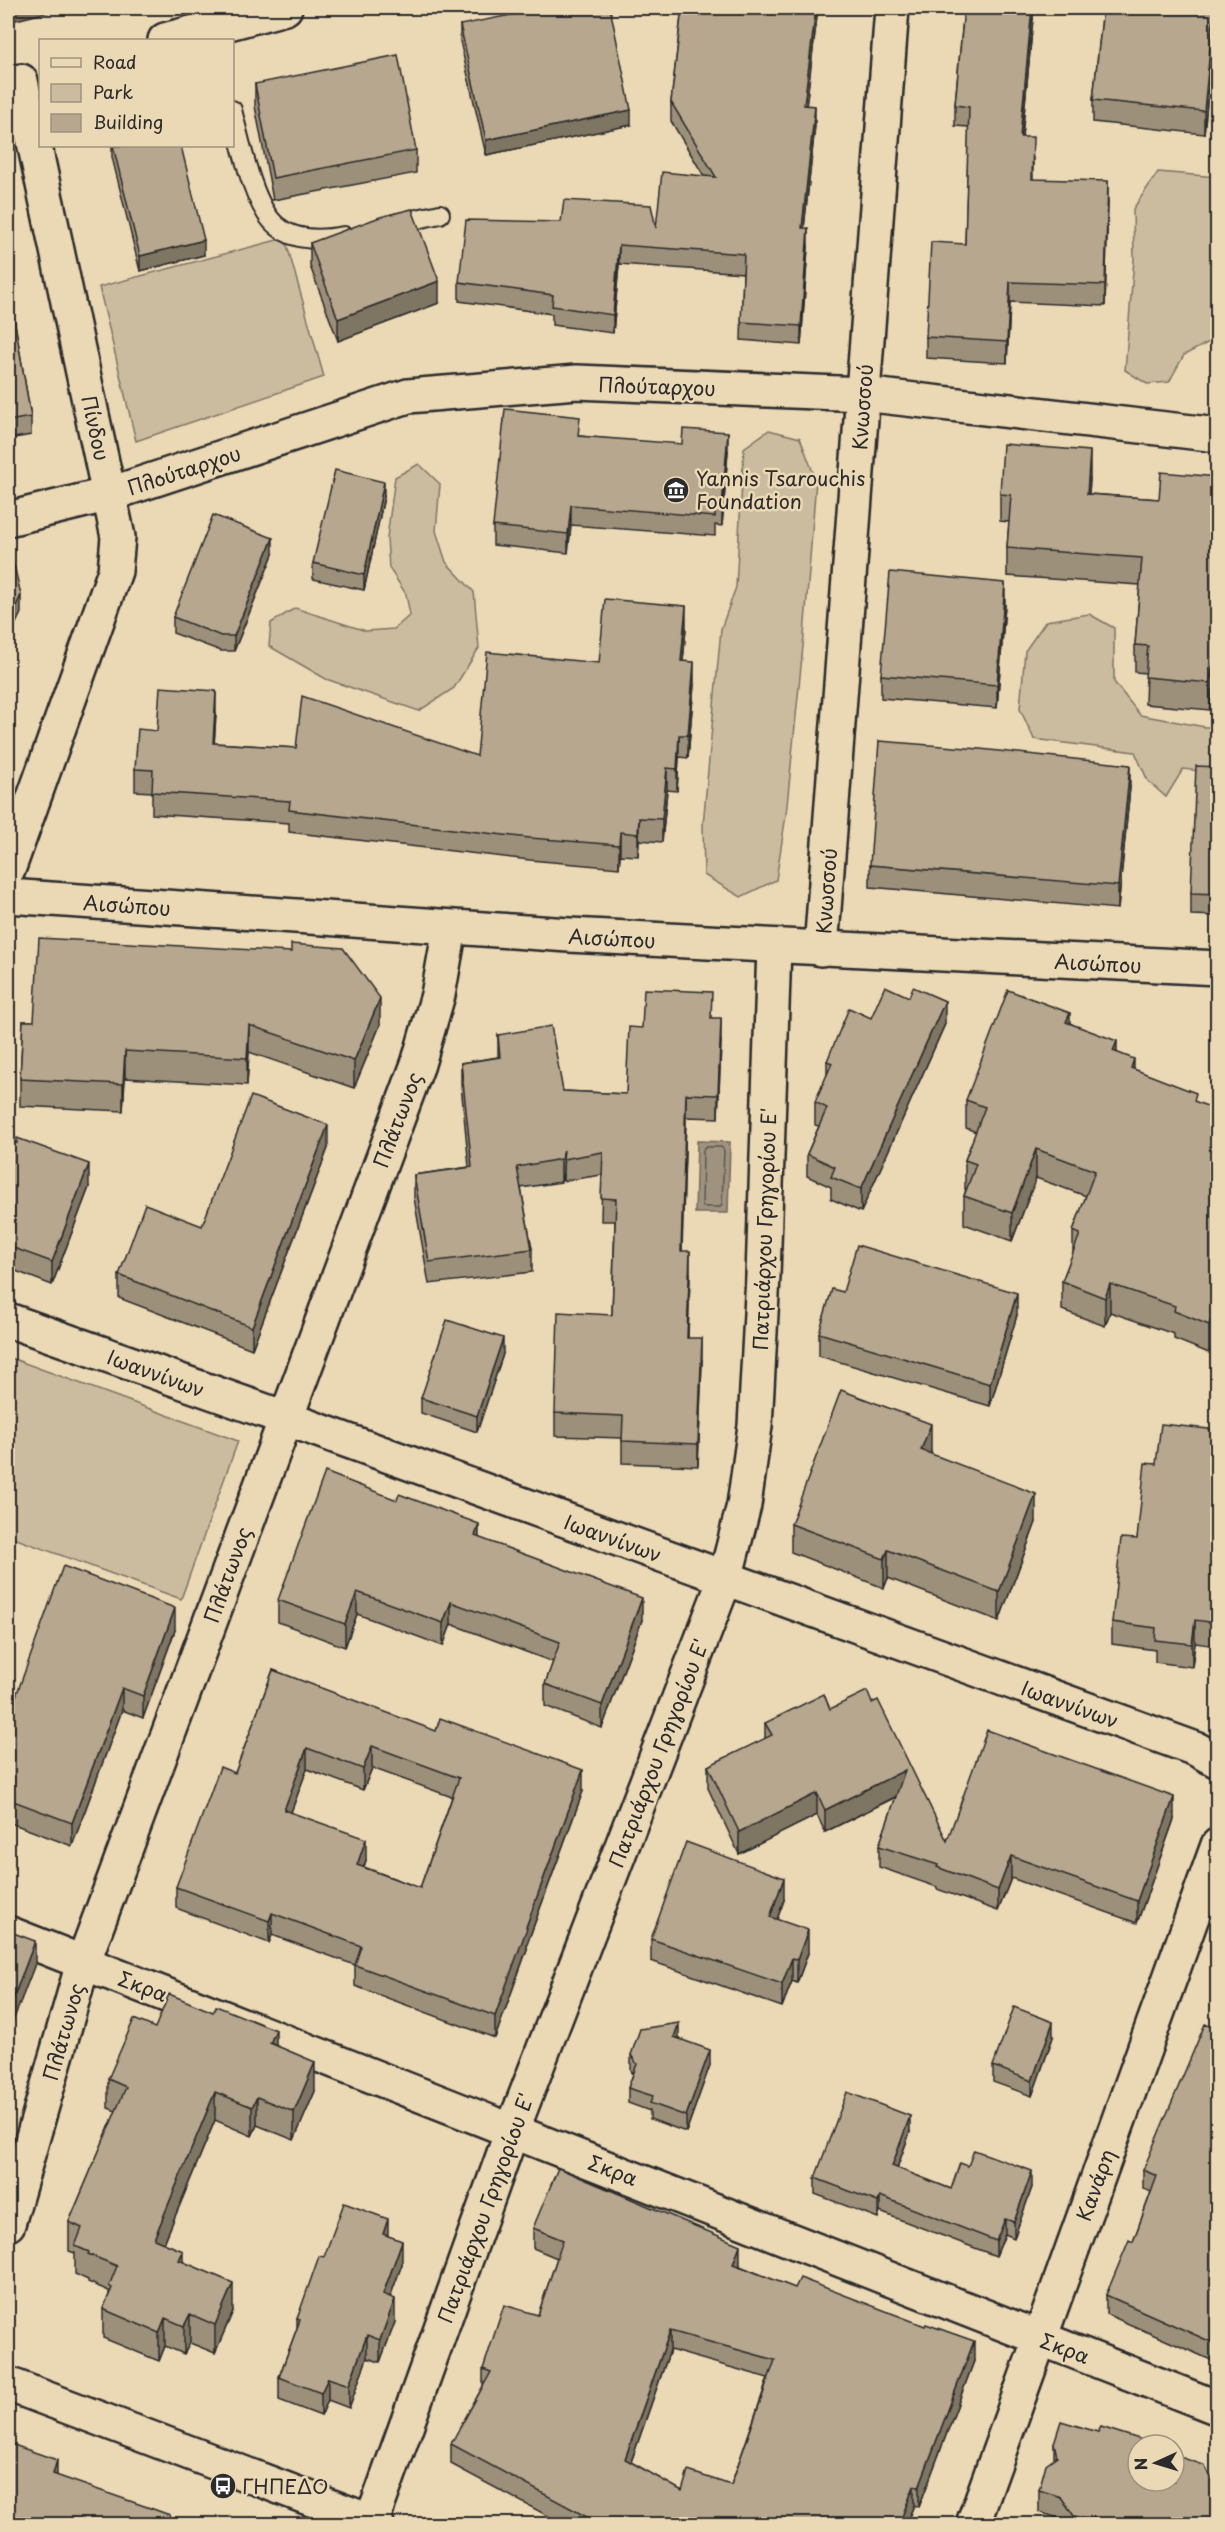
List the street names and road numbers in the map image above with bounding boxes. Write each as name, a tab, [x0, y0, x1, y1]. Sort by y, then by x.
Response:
street label: Κνωσσού	[844, 363, 880, 451]
street label: Πλούταρχου	[598, 369, 716, 403]
street label: Πίνδου	[74, 393, 118, 463]
street label: Πλούταρχου	[123, 438, 245, 502]
street label: Κνωσσού	[808, 847, 844, 935]
street label: Αισώπου	[82, 887, 172, 923]
street label: Αισώπου	[568, 921, 656, 955]
street label: Αισώπου	[1054, 946, 1142, 980]
street label: Πλάτωνος	[365, 1068, 429, 1172]
street label: Πατριάρχου Γρηγορίου Ε'	[745, 1107, 783, 1351]
street label: Ιωαννίνων	[103, 1341, 209, 1405]
street label: Ιωαννίνων	[560, 1506, 666, 1570]
street label: Πλάτωνος	[196, 1523, 258, 1627]
street label: Πατριάρχου Γρηγορίου Ε'	[600, 1634, 716, 1872]
street label: Ιωαννίνων	[1017, 1672, 1123, 1736]
street label: Σκρα	[114, 1963, 172, 2009]
street label: Πλάτωνος	[35, 1979, 91, 2085]
street label: Πατριάρχου Γρηγορίου Ε'	[429, 2089, 541, 2327]
street label: Κανάρη	[1068, 2145, 1122, 2225]
street label: Σκρα	[584, 2147, 642, 2193]
street label: Σκρα	[1036, 2325, 1094, 2371]

